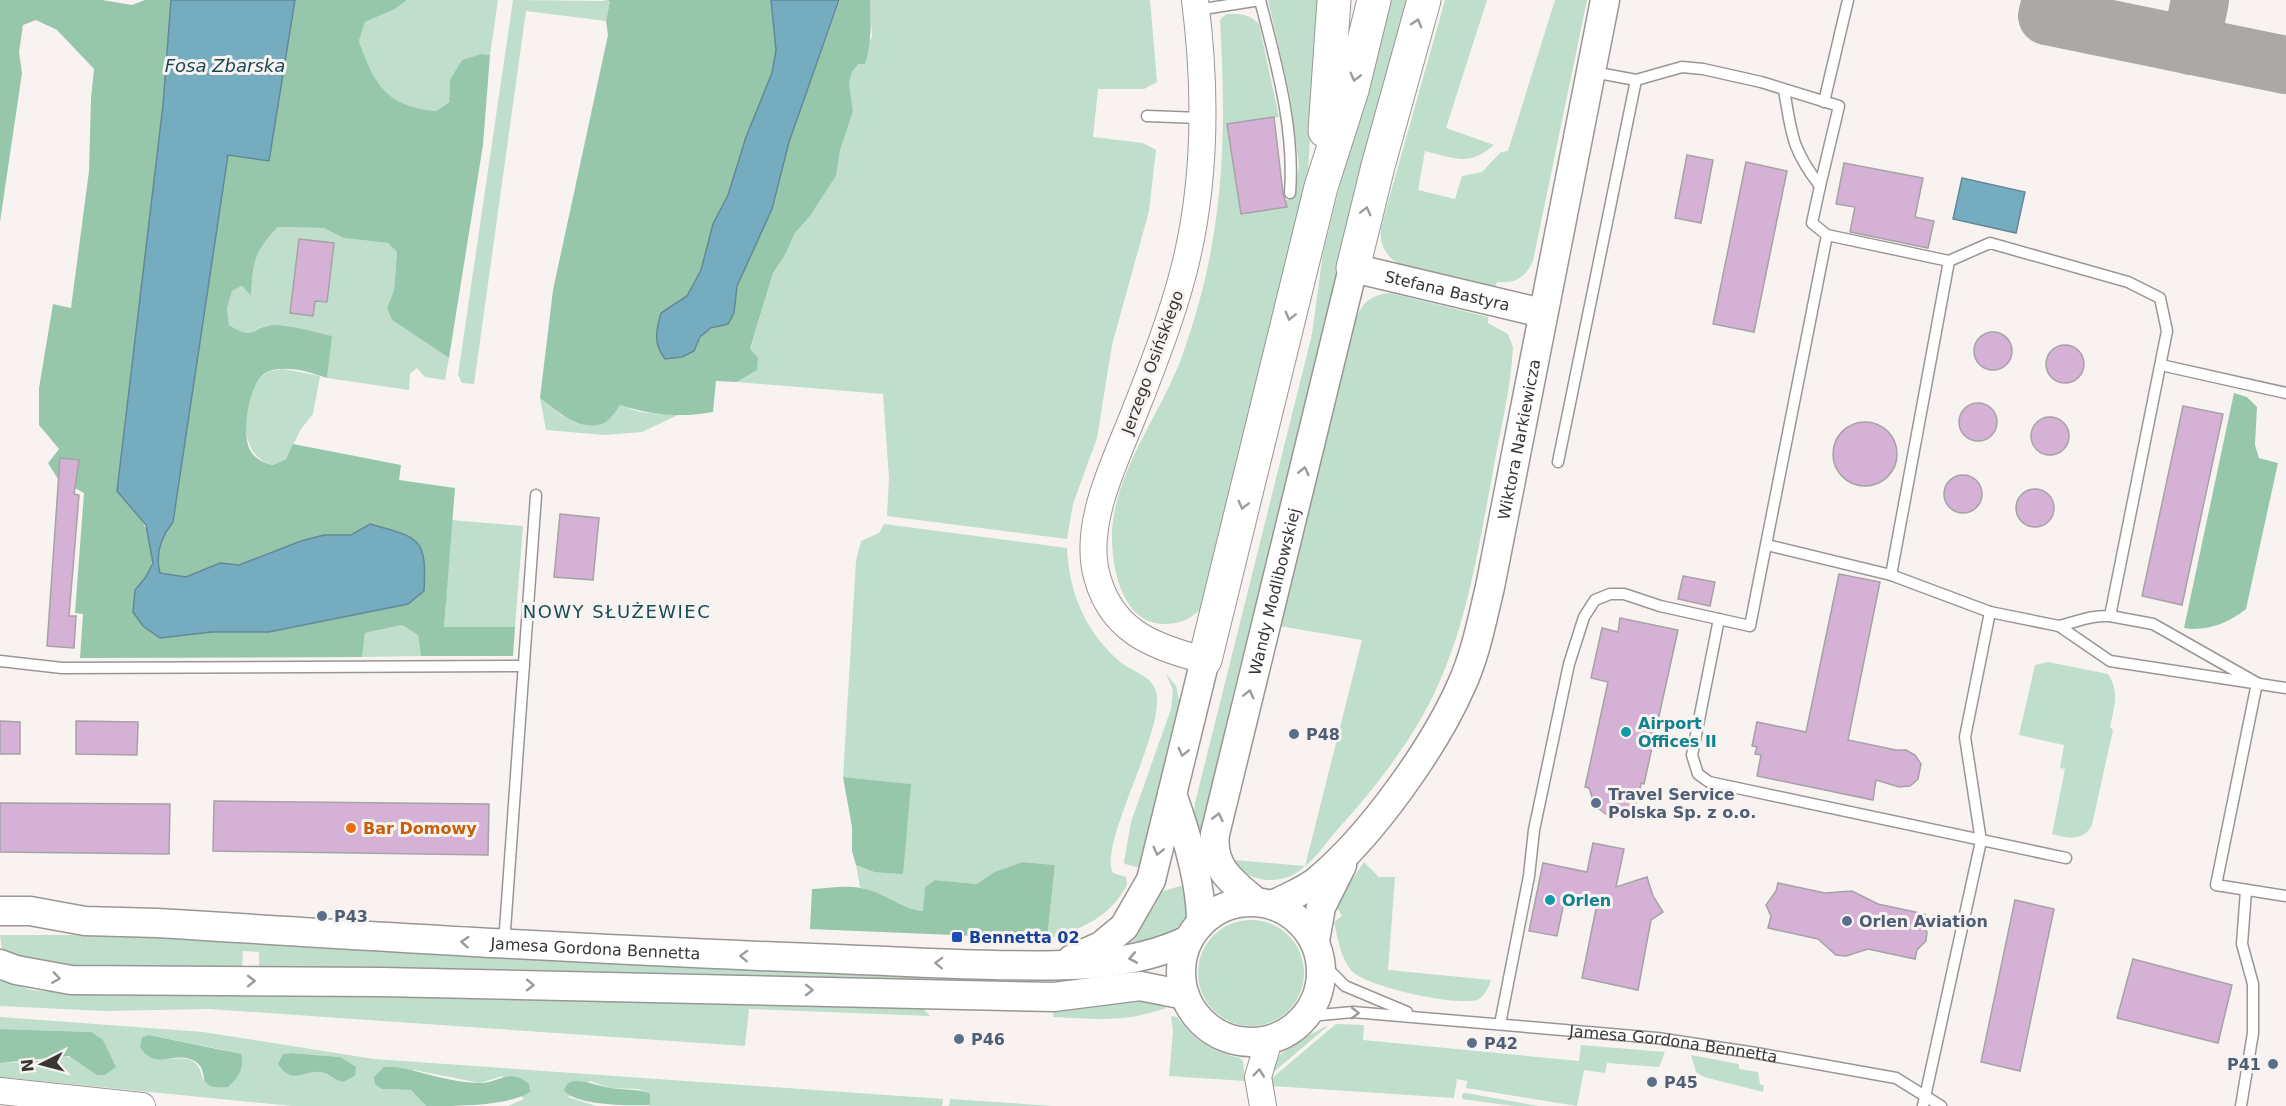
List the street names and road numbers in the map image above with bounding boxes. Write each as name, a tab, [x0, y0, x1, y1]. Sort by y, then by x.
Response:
street label: Stefana Bastyra	[1383, 267, 1512, 315]
street label: Jerzego Osińskiego	[1117, 288, 1187, 438]
street label: Wiktora Narkiewicza	[1494, 358, 1544, 521]
street label: Wandy Modlibowskiej	[1245, 506, 1304, 677]
street label: Jamesa Gordona Bennetta	[489, 934, 701, 963]
street label: Jamesa Gordona Bennetta	[1567, 1021, 1779, 1067]

